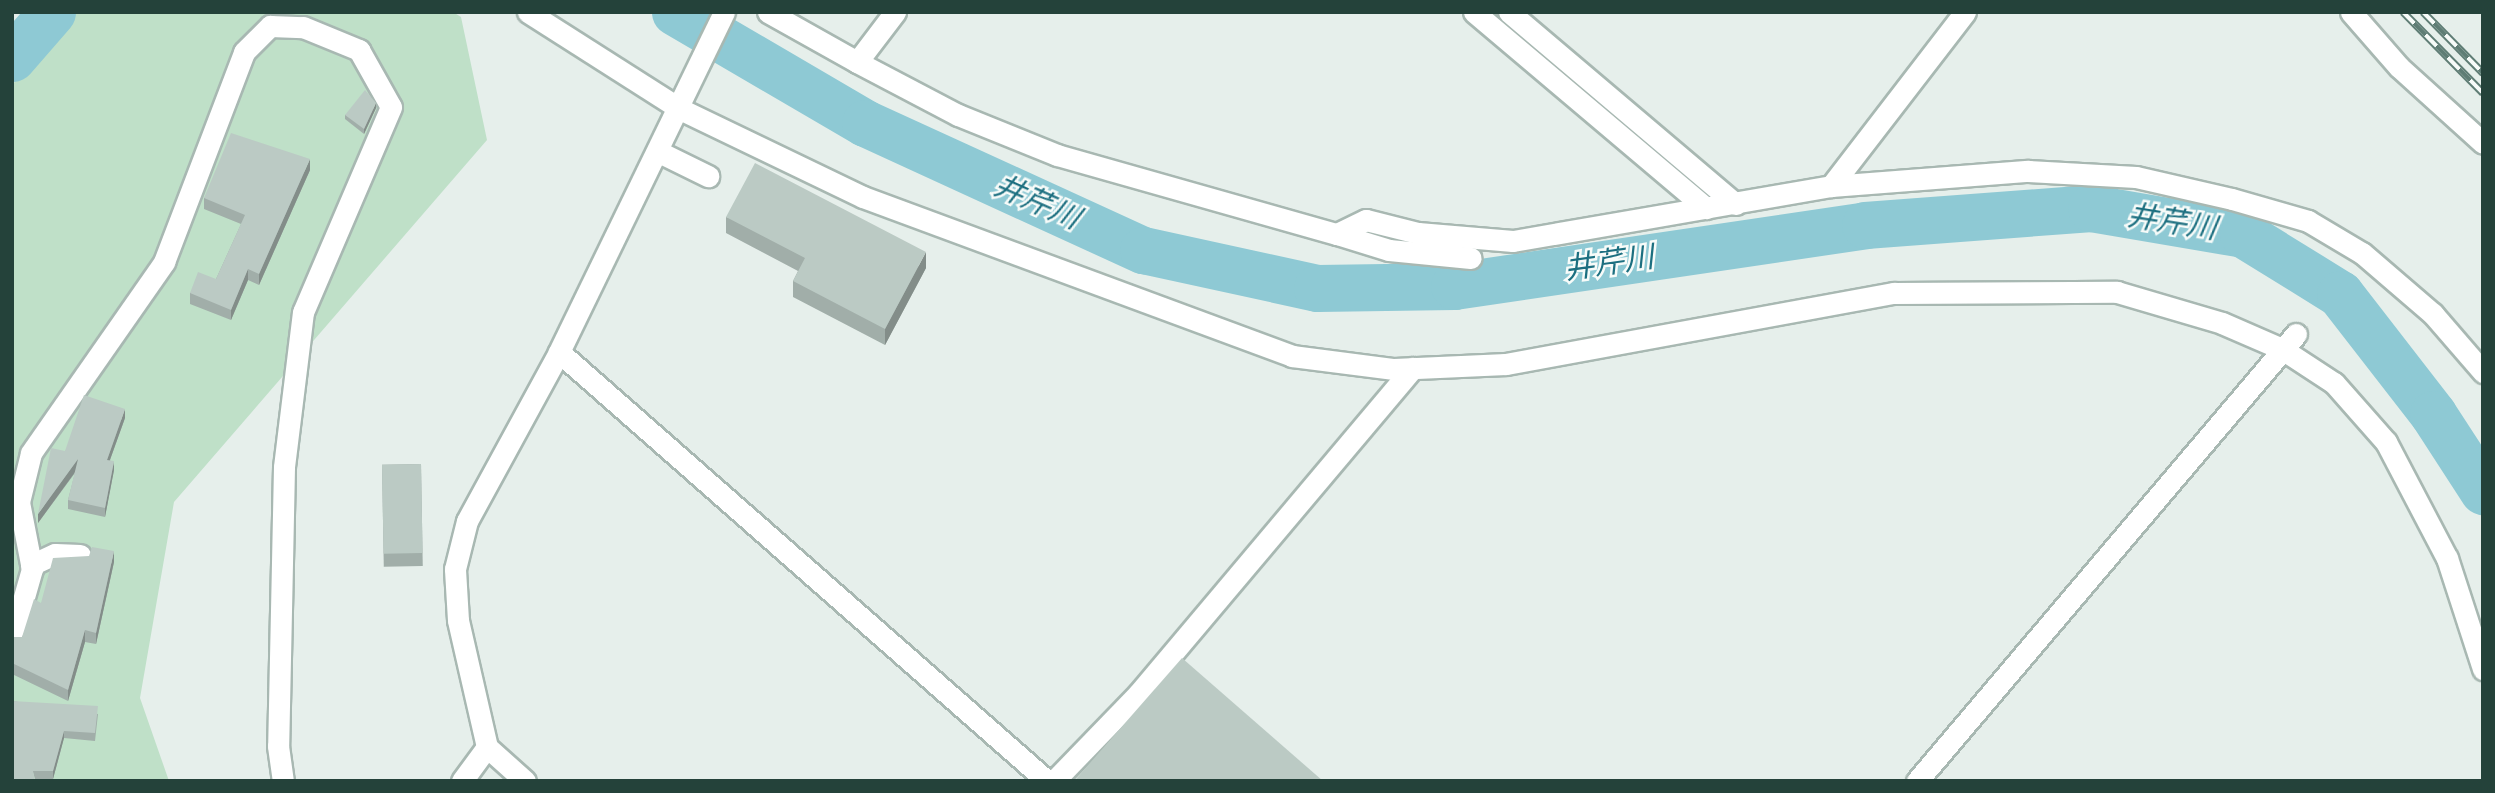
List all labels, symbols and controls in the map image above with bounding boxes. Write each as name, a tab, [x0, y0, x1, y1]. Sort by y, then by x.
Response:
water label: 井芹川	[989, 167, 1085, 237]
water label: 井芹川	[2125, 197, 2219, 247]
water label: 井芹川	[1562, 239, 1656, 287]

